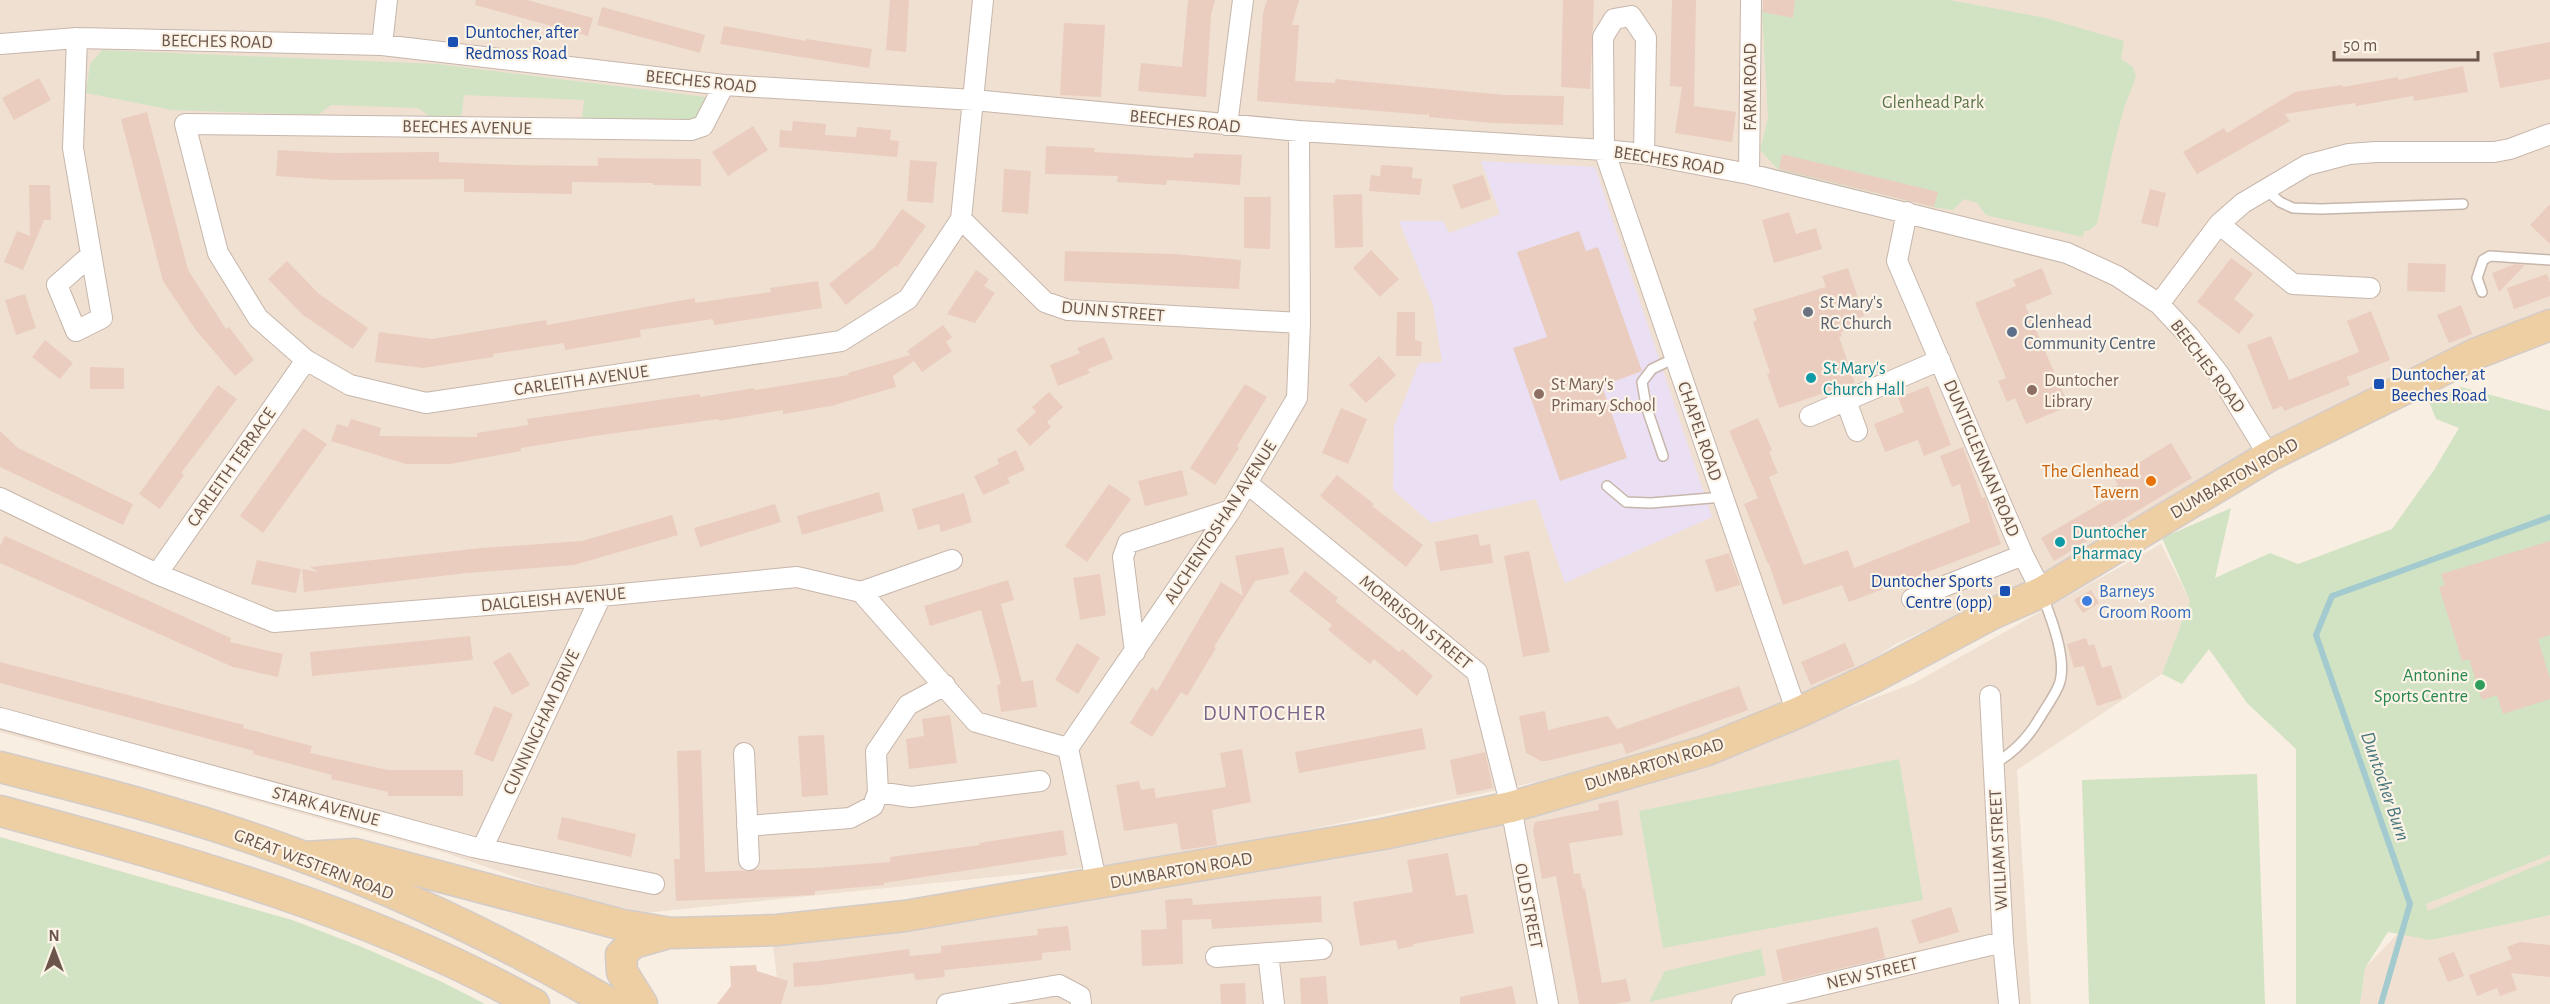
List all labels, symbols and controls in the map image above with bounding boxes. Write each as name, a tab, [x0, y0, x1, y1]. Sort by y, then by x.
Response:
place label: Duntocher, after Redmoss Road	[465, 24, 579, 63]
scale bar	[2334, 24, 2478, 62]
street label: BEECHES ROAD	[161, 32, 273, 52]
marker: Duntocher, after Redmoss Road	[446, 35, 460, 49]
text: 50 m	[2343, 37, 2377, 55]
street label: FARM ROAD	[1742, 43, 1760, 131]
street label: BEECHES ROAD	[644, 67, 757, 97]
park label: Glenhead Park	[1882, 94, 1985, 112]
street label: BEECHES ROAD	[1128, 107, 1241, 137]
street label: BEECHES AVENUE	[402, 118, 532, 138]
street label: BEECHES ROAD	[1612, 143, 1725, 179]
place label: St Mary's RC Church	[1820, 294, 1892, 333]
street label: DUNN STREET	[1060, 299, 1165, 325]
marker: St Mary's RC Church	[1801, 305, 1815, 319]
place label: Glenhead Community Centre	[2024, 314, 2156, 353]
street label: BEECHES ROAD	[2166, 317, 2248, 417]
marker: Glenhead Community Centre	[2005, 325, 2019, 339]
place label: St Mary's Church Hall	[1823, 360, 1905, 399]
street label: CARLEITH AVENUE	[513, 363, 650, 399]
place label: Duntocher, at Beeches Road	[2391, 366, 2487, 405]
marker: St Mary's Church Hall	[1804, 371, 1818, 385]
place label: Duntocher Library	[2044, 372, 2119, 411]
place label: St Mary's Primary School	[1551, 376, 1656, 415]
street label: DUNTIGLENNAN ROAD	[1940, 377, 2022, 539]
marker: Duntocher, at Beeches Road	[2372, 377, 2386, 391]
street label: CHAPEL ROAD	[1674, 379, 1724, 483]
marker: Duntocher Library	[2025, 383, 2039, 397]
marker: St Mary's Primary School	[1532, 387, 1546, 401]
street label: CARLEITH TERRACE	[184, 405, 280, 530]
street label: DUMBARTON ROAD	[2168, 435, 2301, 523]
street label: AUCHENTOSHAN AVENUE	[1161, 437, 1281, 607]
place label: The Glenhead Tavern	[2042, 463, 2139, 502]
marker: The Glenhead Tavern	[2144, 474, 2158, 488]
place label: Duntocher Pharmacy	[2072, 524, 2147, 563]
marker: Duntocher Pharmacy	[2053, 535, 2067, 549]
street label: MORRISON STREET	[1356, 572, 1475, 674]
place label: Duntocher Sports Centre (opp)	[1871, 573, 1993, 612]
place label: Barneys Groom Room	[2099, 583, 2191, 622]
marker: Duntocher Sports Centre (opp)	[1998, 584, 2012, 598]
street label: DALGLEISH AVENUE	[480, 585, 627, 615]
marker: Barneys Groom Room	[2080, 594, 2094, 608]
street label: CUNNINGHAM DRIVE	[500, 647, 584, 798]
place label: Antonine Sports Centre	[2374, 667, 2468, 706]
marker: Antonine Sports Centre	[2473, 678, 2487, 692]
district label: DUNTOCHER	[1203, 703, 1327, 724]
water label: Duntocher Burn	[2357, 729, 2413, 844]
street label: DUMBARTON ROAD	[1583, 735, 1726, 795]
street label: STARK AVENUE	[270, 784, 382, 830]
street label: WILLIAM STREET	[1987, 789, 2011, 911]
street label: GREAT WESTERN ROAD	[231, 826, 396, 904]
street label: DUMBARTON ROAD	[1109, 850, 1254, 892]
street label: OLD STREET	[1511, 862, 1545, 951]
north arrow	[24, 920, 84, 980]
text: N	[48, 928, 60, 944]
street label: NEW STREET	[1825, 955, 1920, 993]

